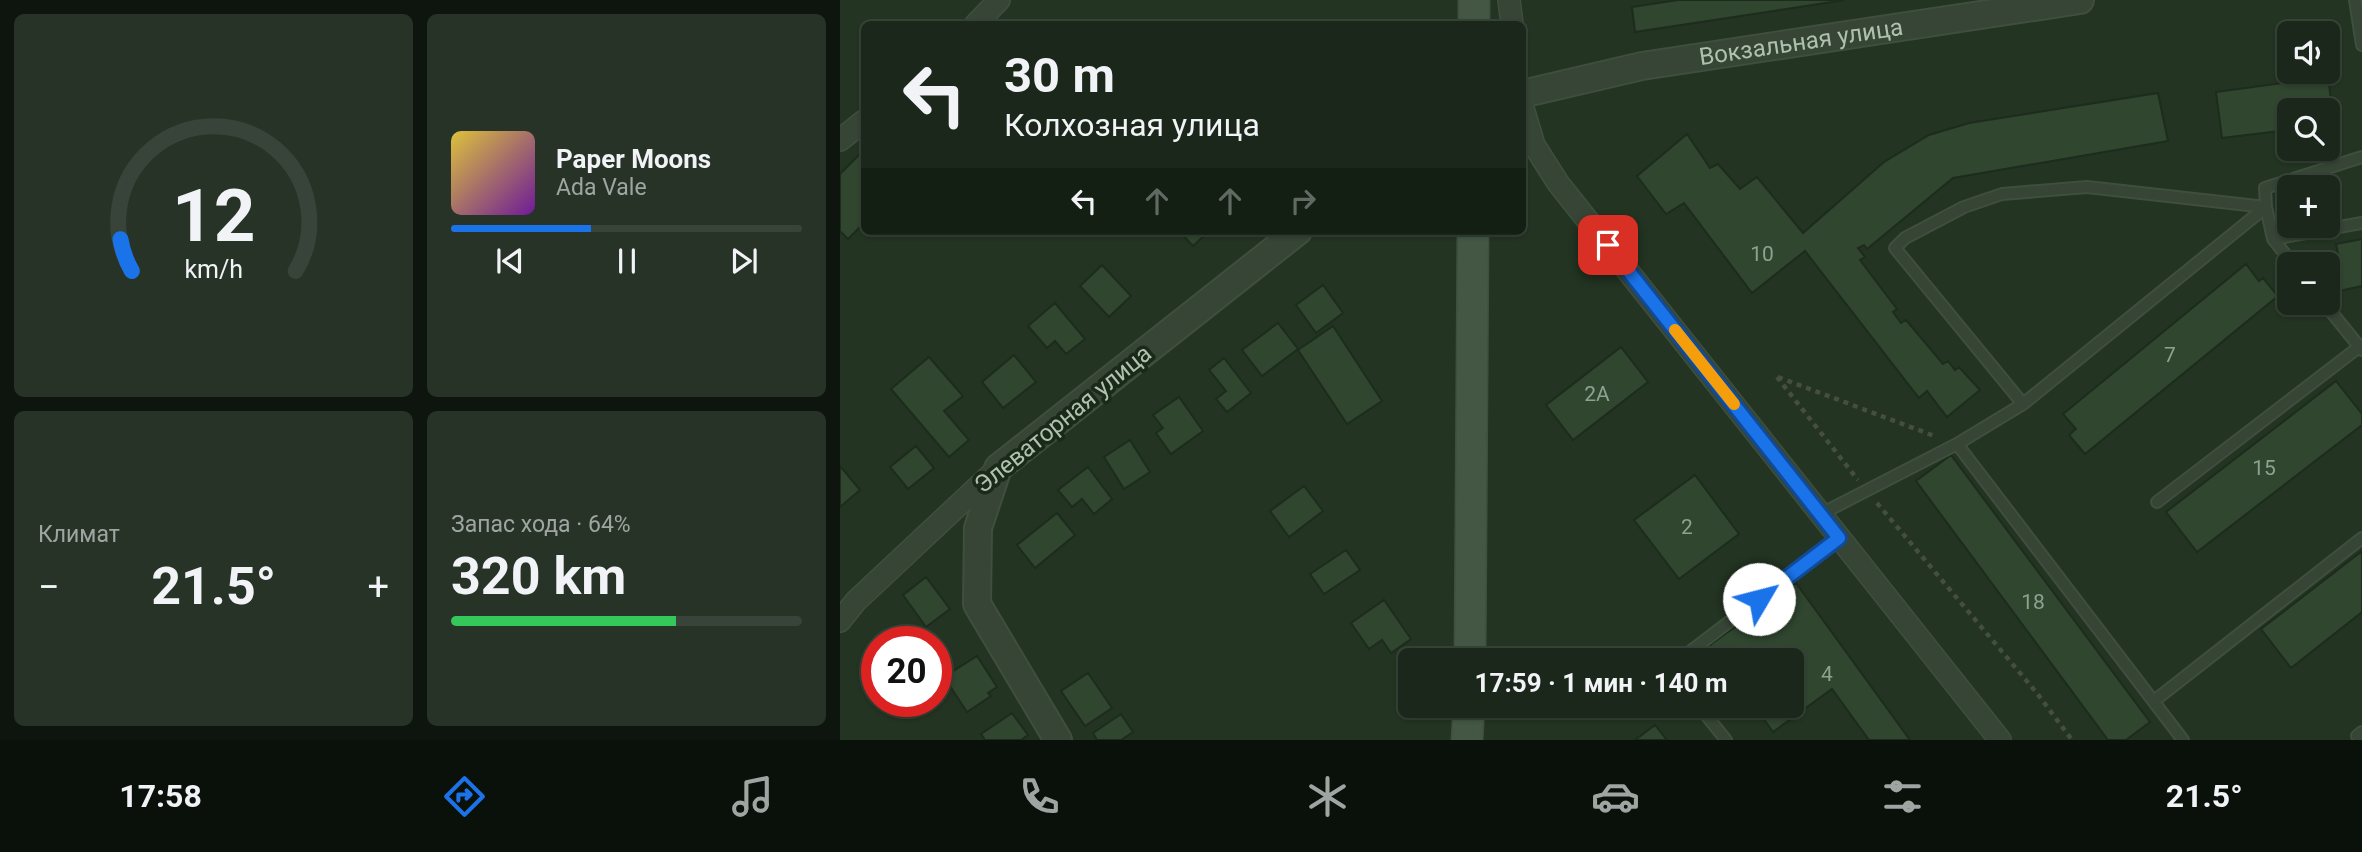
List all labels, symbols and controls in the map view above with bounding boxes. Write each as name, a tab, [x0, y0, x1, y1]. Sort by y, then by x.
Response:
street label: Вокзальная улица	[1697, 13, 1905, 71]
map controls	[2277, 21, 2340, 315]
button: sound	[2277, 21, 2340, 84]
text: 30 m	[1004, 47, 1115, 104]
icon: left	[889, 49, 980, 140]
button: search	[2277, 98, 2340, 161]
text: Колхозная улица	[1004, 106, 1260, 144]
text: Paper Moons	[556, 144, 711, 174]
text: 12	[172, 174, 255, 260]
text: Ada Vale	[556, 174, 647, 201]
button: +	[2277, 175, 2340, 238]
icon: left	[1065, 182, 1103, 220]
icon: ahead	[1138, 182, 1176, 220]
icon: ahead	[1211, 182, 1249, 220]
icon: right	[1284, 182, 1322, 220]
pin	[1578, 215, 1638, 275]
icon: arrive	[1589, 226, 1627, 264]
icon: previous	[491, 242, 529, 280]
icon: pause	[608, 242, 646, 280]
icon: next	[725, 242, 763, 280]
house number: 10	[1750, 242, 1774, 266]
button: −	[2277, 252, 2340, 315]
text: km/h	[184, 255, 243, 284]
street label: Элеваторная улица	[969, 339, 1157, 499]
house number: 7	[2164, 343, 2176, 367]
house number: 2А	[1584, 382, 1610, 406]
house number: 15	[2252, 456, 2276, 480]
text: Запас хода · 64%	[451, 511, 631, 538]
house number: 2	[1681, 515, 1693, 539]
text: Климат	[38, 521, 120, 548]
text: 320 km	[451, 546, 626, 607]
text: 21.5°	[151, 556, 276, 617]
position arrow	[1722, 562, 1796, 636]
text: −	[38, 565, 60, 609]
text: +	[367, 565, 389, 609]
house number: 18	[2021, 590, 2045, 614]
speed limit sign: 20	[861, 626, 952, 717]
house number: 4	[1821, 662, 1833, 686]
text: 17:59 · 1 мин · 140 m	[1475, 668, 1727, 698]
icon: directions	[440, 772, 489, 821]
icon: music	[728, 772, 777, 821]
icon: phone	[1015, 772, 1064, 821]
icon: climate	[1303, 772, 1352, 821]
icon: car	[1591, 772, 1640, 821]
icon: filters	[1878, 772, 1927, 821]
text: 17:58	[119, 777, 202, 815]
text: 21.5°	[2166, 777, 2243, 815]

